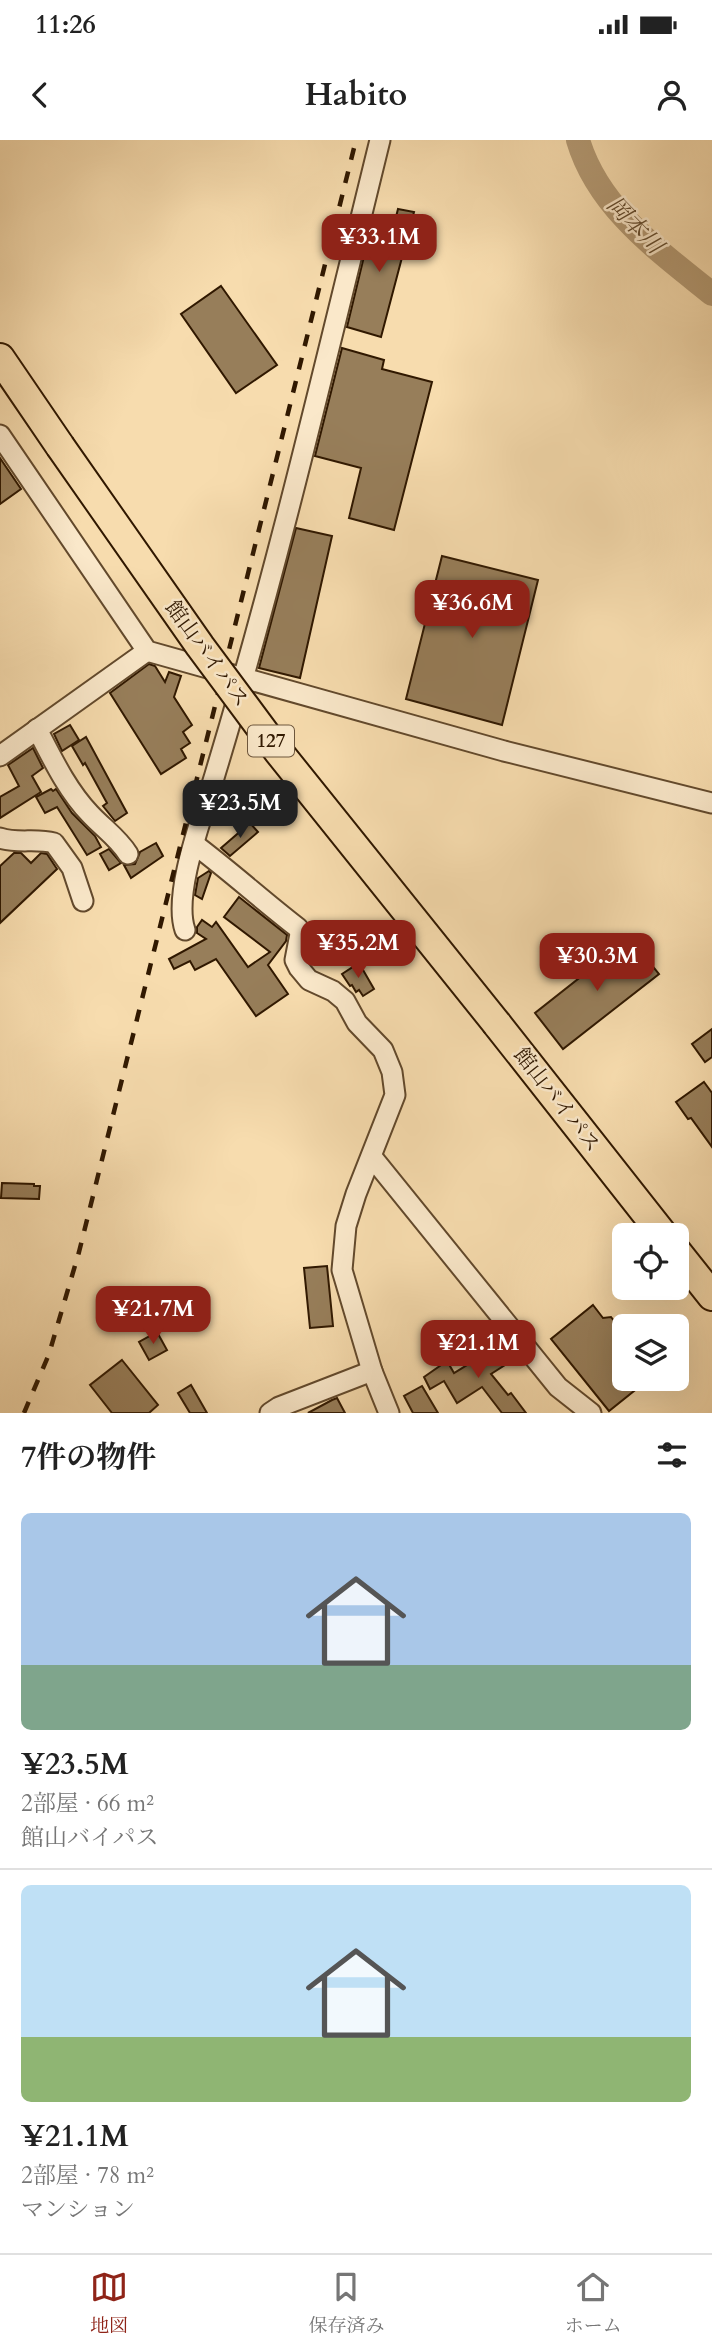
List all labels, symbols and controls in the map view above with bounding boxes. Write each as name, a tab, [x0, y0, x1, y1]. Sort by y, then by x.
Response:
text: 11:26	[35, 7, 96, 42]
text: Habito	[305, 73, 407, 117]
icon: back	[21, 76, 59, 114]
icon: person	[653, 76, 691, 114]
water label: 岡本川	[600, 189, 672, 263]
pin: ¥33.1M	[322, 214, 436, 274]
text: ¥33.1M	[338, 221, 420, 252]
pin: ¥36.6M	[415, 580, 529, 640]
text: ¥36.6M	[431, 587, 513, 618]
street label: 館山バイパス	[158, 595, 256, 713]
road number: 127	[248, 726, 294, 756]
pin: ¥23.5M	[183, 780, 297, 840]
text: ¥23.5M	[199, 787, 281, 818]
pin: ¥35.2M	[301, 920, 415, 980]
text: ¥35.2M	[317, 927, 399, 958]
pin: ¥30.3M	[540, 934, 654, 993]
text: ¥30.3M	[556, 940, 638, 971]
street label: 館山バイパス	[507, 1042, 607, 1158]
map controls	[612, 1223, 689, 1391]
button: locate	[612, 1223, 689, 1300]
pin: ¥21.7M	[96, 1286, 210, 1346]
text: ¥21.7M	[112, 1293, 194, 1324]
button: layers	[612, 1314, 689, 1391]
pin: ¥21.1M	[421, 1320, 535, 1380]
text: ¥21.1M	[437, 1327, 519, 1358]
icon: filters	[653, 1436, 691, 1474]
text: 7件の物件	[21, 1437, 156, 1478]
icon: home	[293, 1558, 419, 1684]
text: ¥23.5M	[21, 1744, 129, 1785]
text: 2部屋 · 66 m²	[21, 1788, 154, 1819]
text: 館山バイパス	[21, 1822, 159, 1853]
icon: home	[293, 1930, 419, 2056]
text: ¥21.1M	[21, 2116, 129, 2157]
text: 2部屋 · 78 m²	[21, 2160, 154, 2191]
text: マンション	[21, 2194, 135, 2225]
tab: 地図	[90, 2268, 128, 2339]
tab: 保存済み	[308, 2268, 385, 2339]
tab: ホーム	[565, 2268, 622, 2339]

